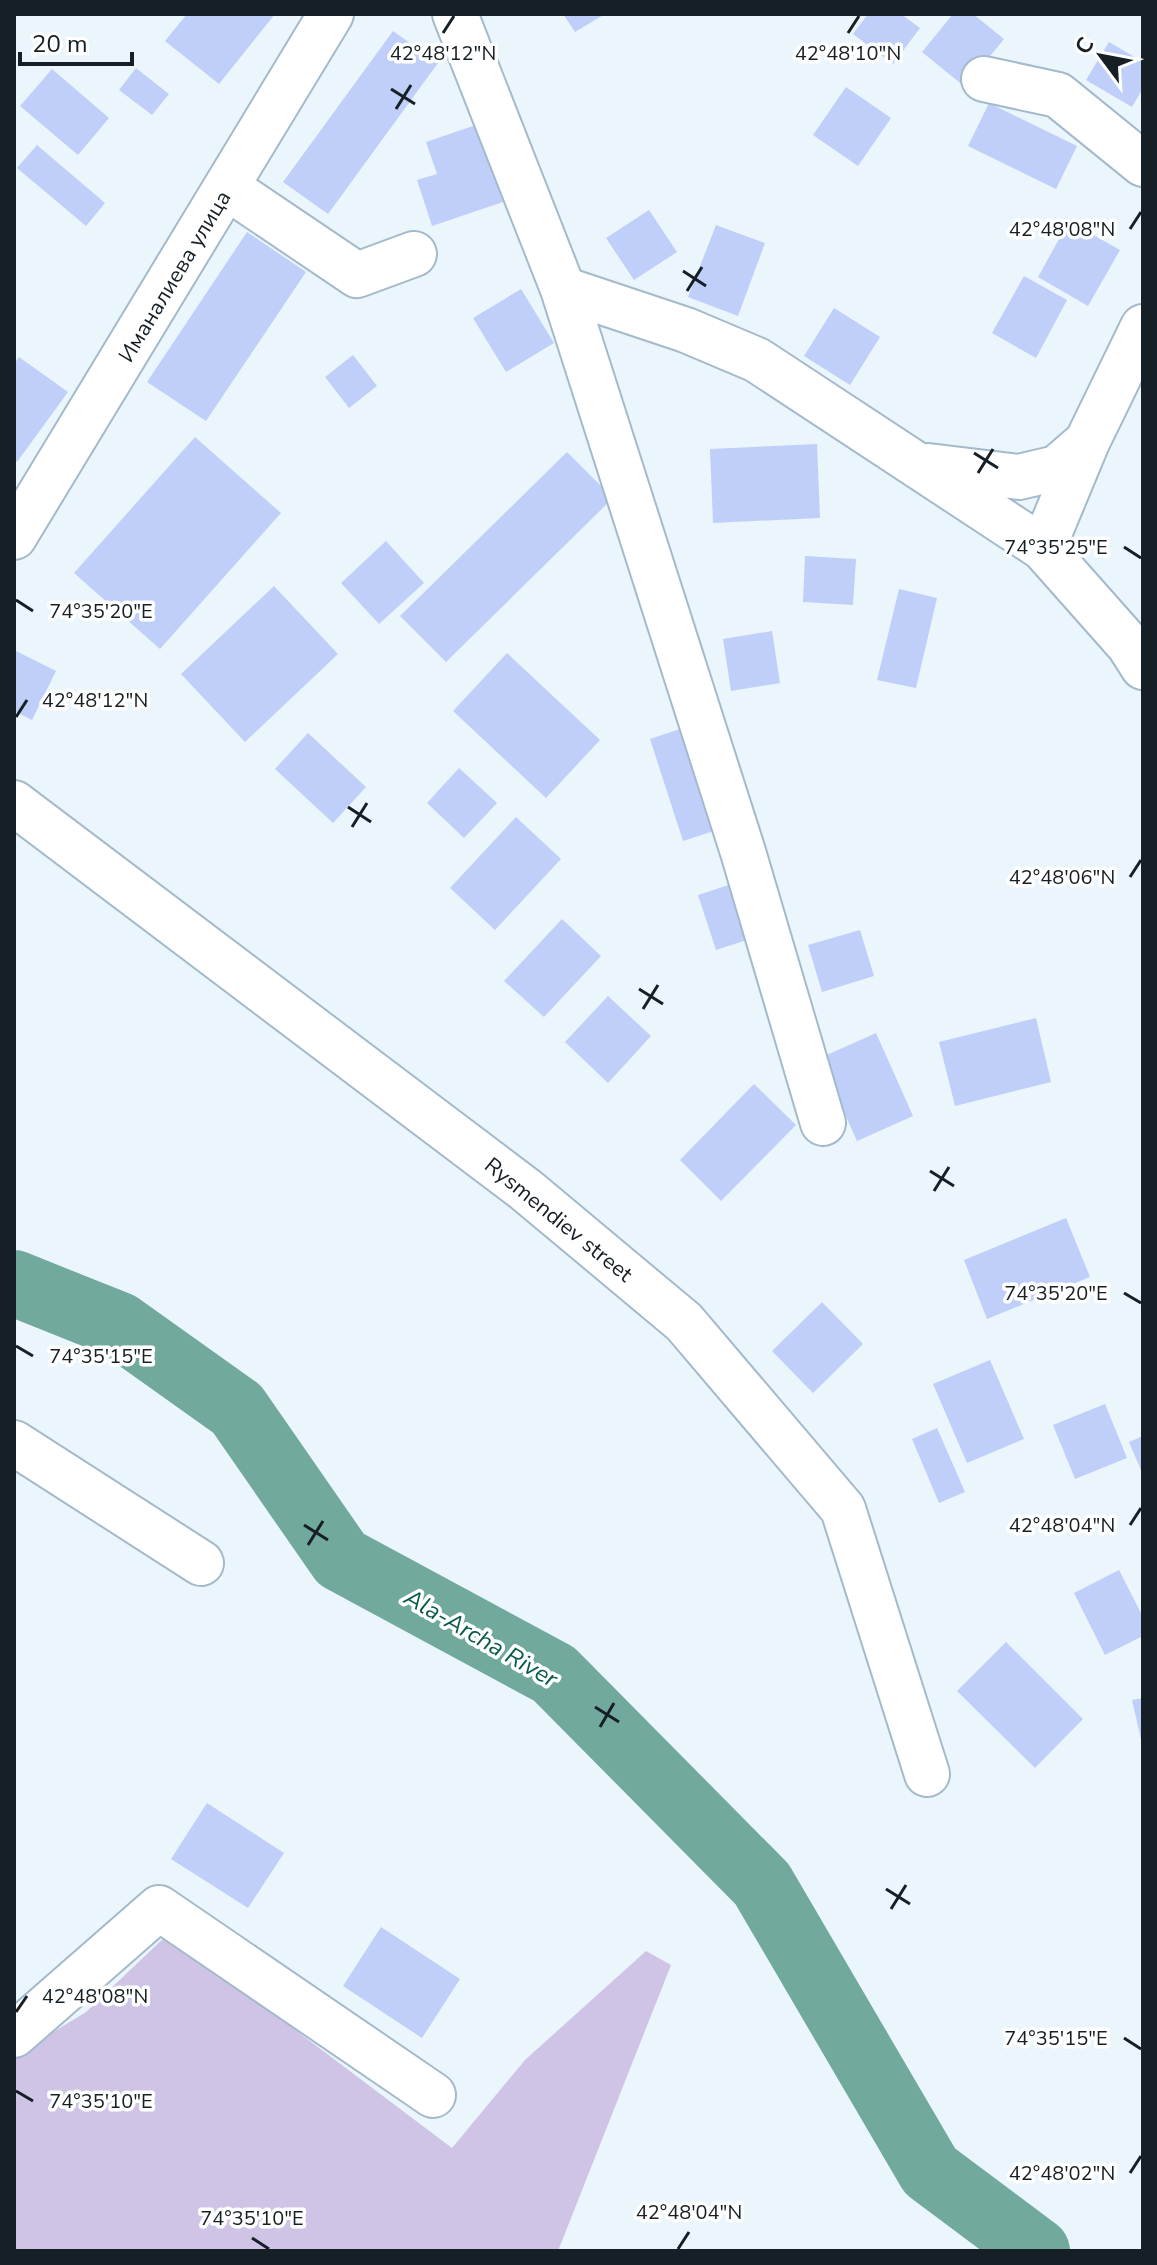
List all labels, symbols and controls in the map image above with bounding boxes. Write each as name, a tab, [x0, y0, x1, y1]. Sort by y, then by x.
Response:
scale bar	[20, 16, 132, 66]
north arrow	[1061, 16, 1141, 96]
text: 20 m	[32, 28, 88, 60]
text: С	[1068, 32, 1102, 60]
text: 42°48'12"N	[390, 40, 496, 67]
text: 42°48'10"N	[795, 40, 901, 67]
street label: Иманалиева улица	[112, 185, 238, 368]
text: 42°48'08"N	[1009, 216, 1115, 243]
text: 74°35'25"E	[1004, 534, 1108, 561]
text: 74°35'20"E	[49, 598, 153, 625]
text: 42°48'12"N	[42, 687, 148, 714]
text: 42°48'06"N	[1009, 864, 1115, 891]
street label: Rysmendiev street	[478, 1151, 639, 1289]
text: 74°35'20"E	[1004, 1280, 1108, 1307]
text: 74°35'15"E	[49, 1343, 153, 1370]
text: 42°48'04"N	[1009, 1512, 1115, 1539]
water label: Ala-Archa River	[398, 1581, 565, 1696]
text: 42°48'08"N	[42, 1983, 148, 2010]
text: 74°35'15"E	[1004, 2025, 1108, 2052]
text: 74°35'10"E	[49, 2088, 153, 2115]
text: 42°48'02"N	[1009, 2160, 1115, 2187]
text: 42°48'04"N	[636, 2199, 742, 2226]
text: 74°35'10"E	[200, 2205, 304, 2232]

